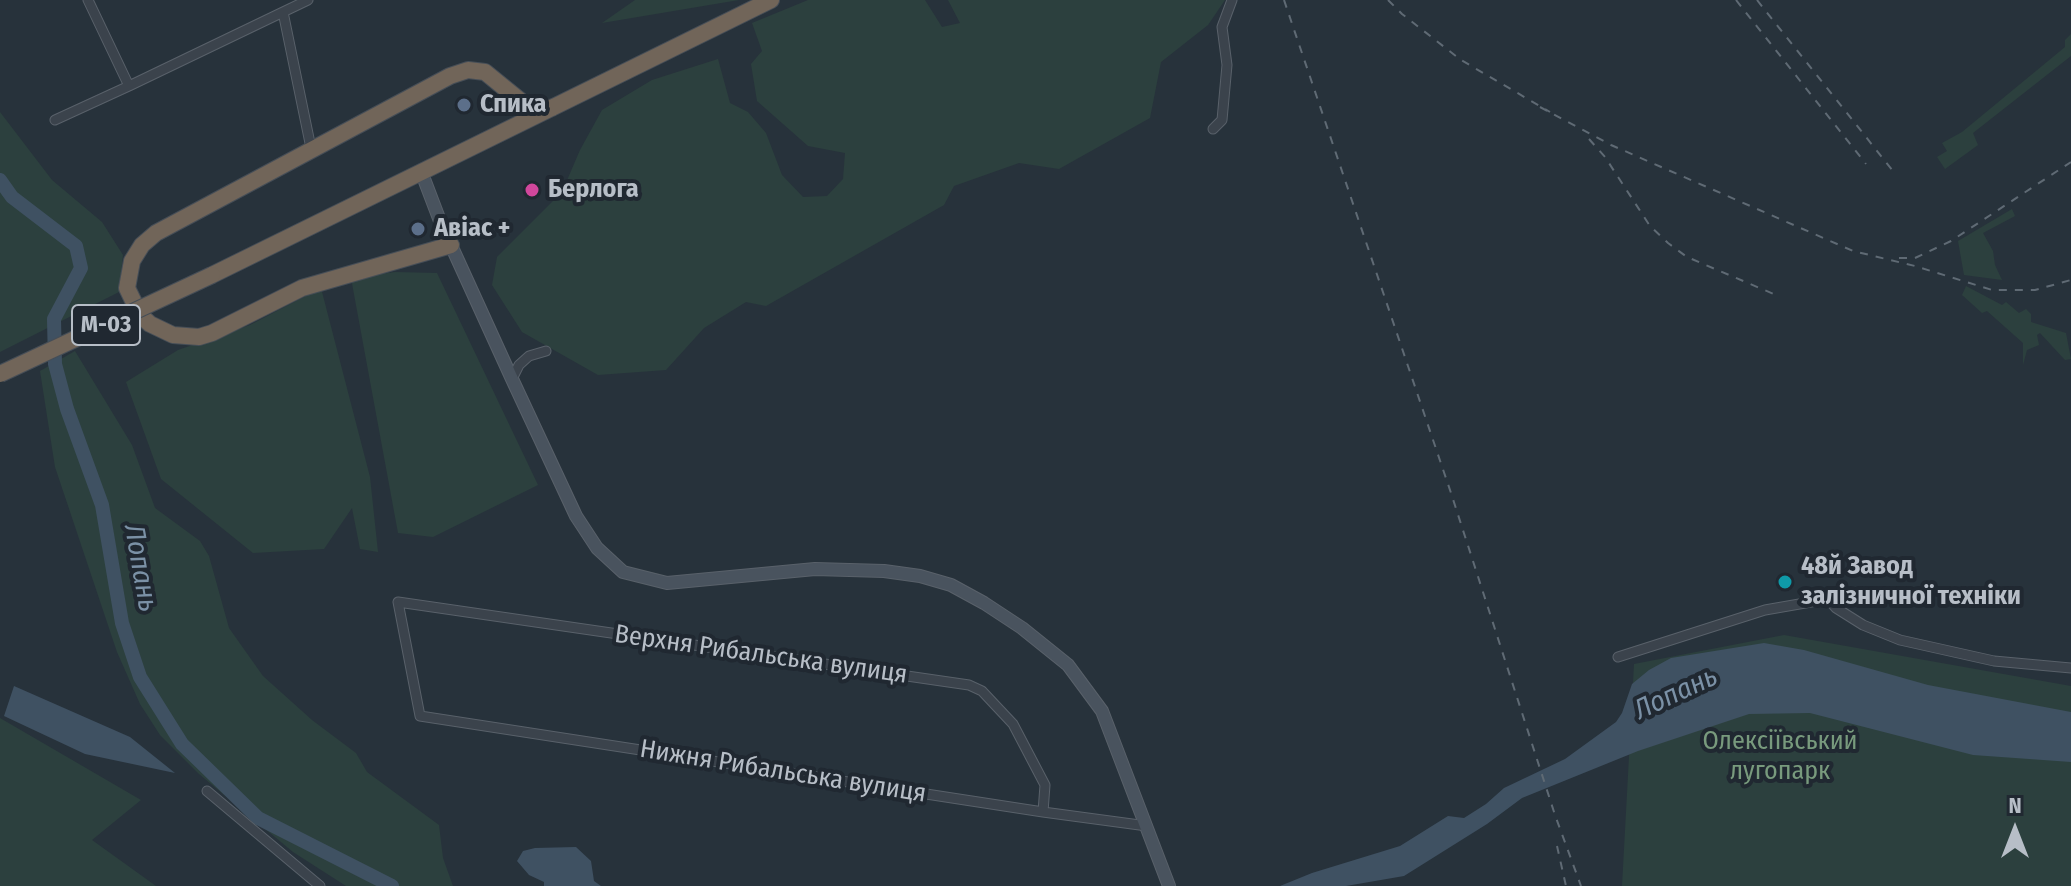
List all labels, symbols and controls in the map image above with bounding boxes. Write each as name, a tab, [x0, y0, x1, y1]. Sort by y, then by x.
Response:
place label: Спика	[480, 89, 547, 121]
marker: Спика	[455, 96, 473, 114]
place label: Берлога	[548, 174, 639, 206]
marker: Берлога	[523, 181, 541, 199]
place label: Авiас +	[434, 213, 510, 245]
marker: Авiас +	[409, 220, 427, 238]
road number: М-03	[72, 305, 140, 345]
water label: Лопань	[116, 522, 164, 614]
place label: 48й Завод залізничної техніки	[1801, 551, 2021, 612]
marker: 48й Завод залізничної техніки	[1776, 573, 1794, 591]
street label: Верхня Рибальська вулиця	[613, 619, 909, 691]
water label: Лопань	[1629, 660, 1723, 728]
park label: Олексіївський лугопарк	[1702, 726, 1858, 788]
street label: Нижня Рибальська вулиця	[638, 734, 928, 810]
north arrow	[1975, 790, 2055, 870]
text: N	[2008, 792, 2022, 819]

